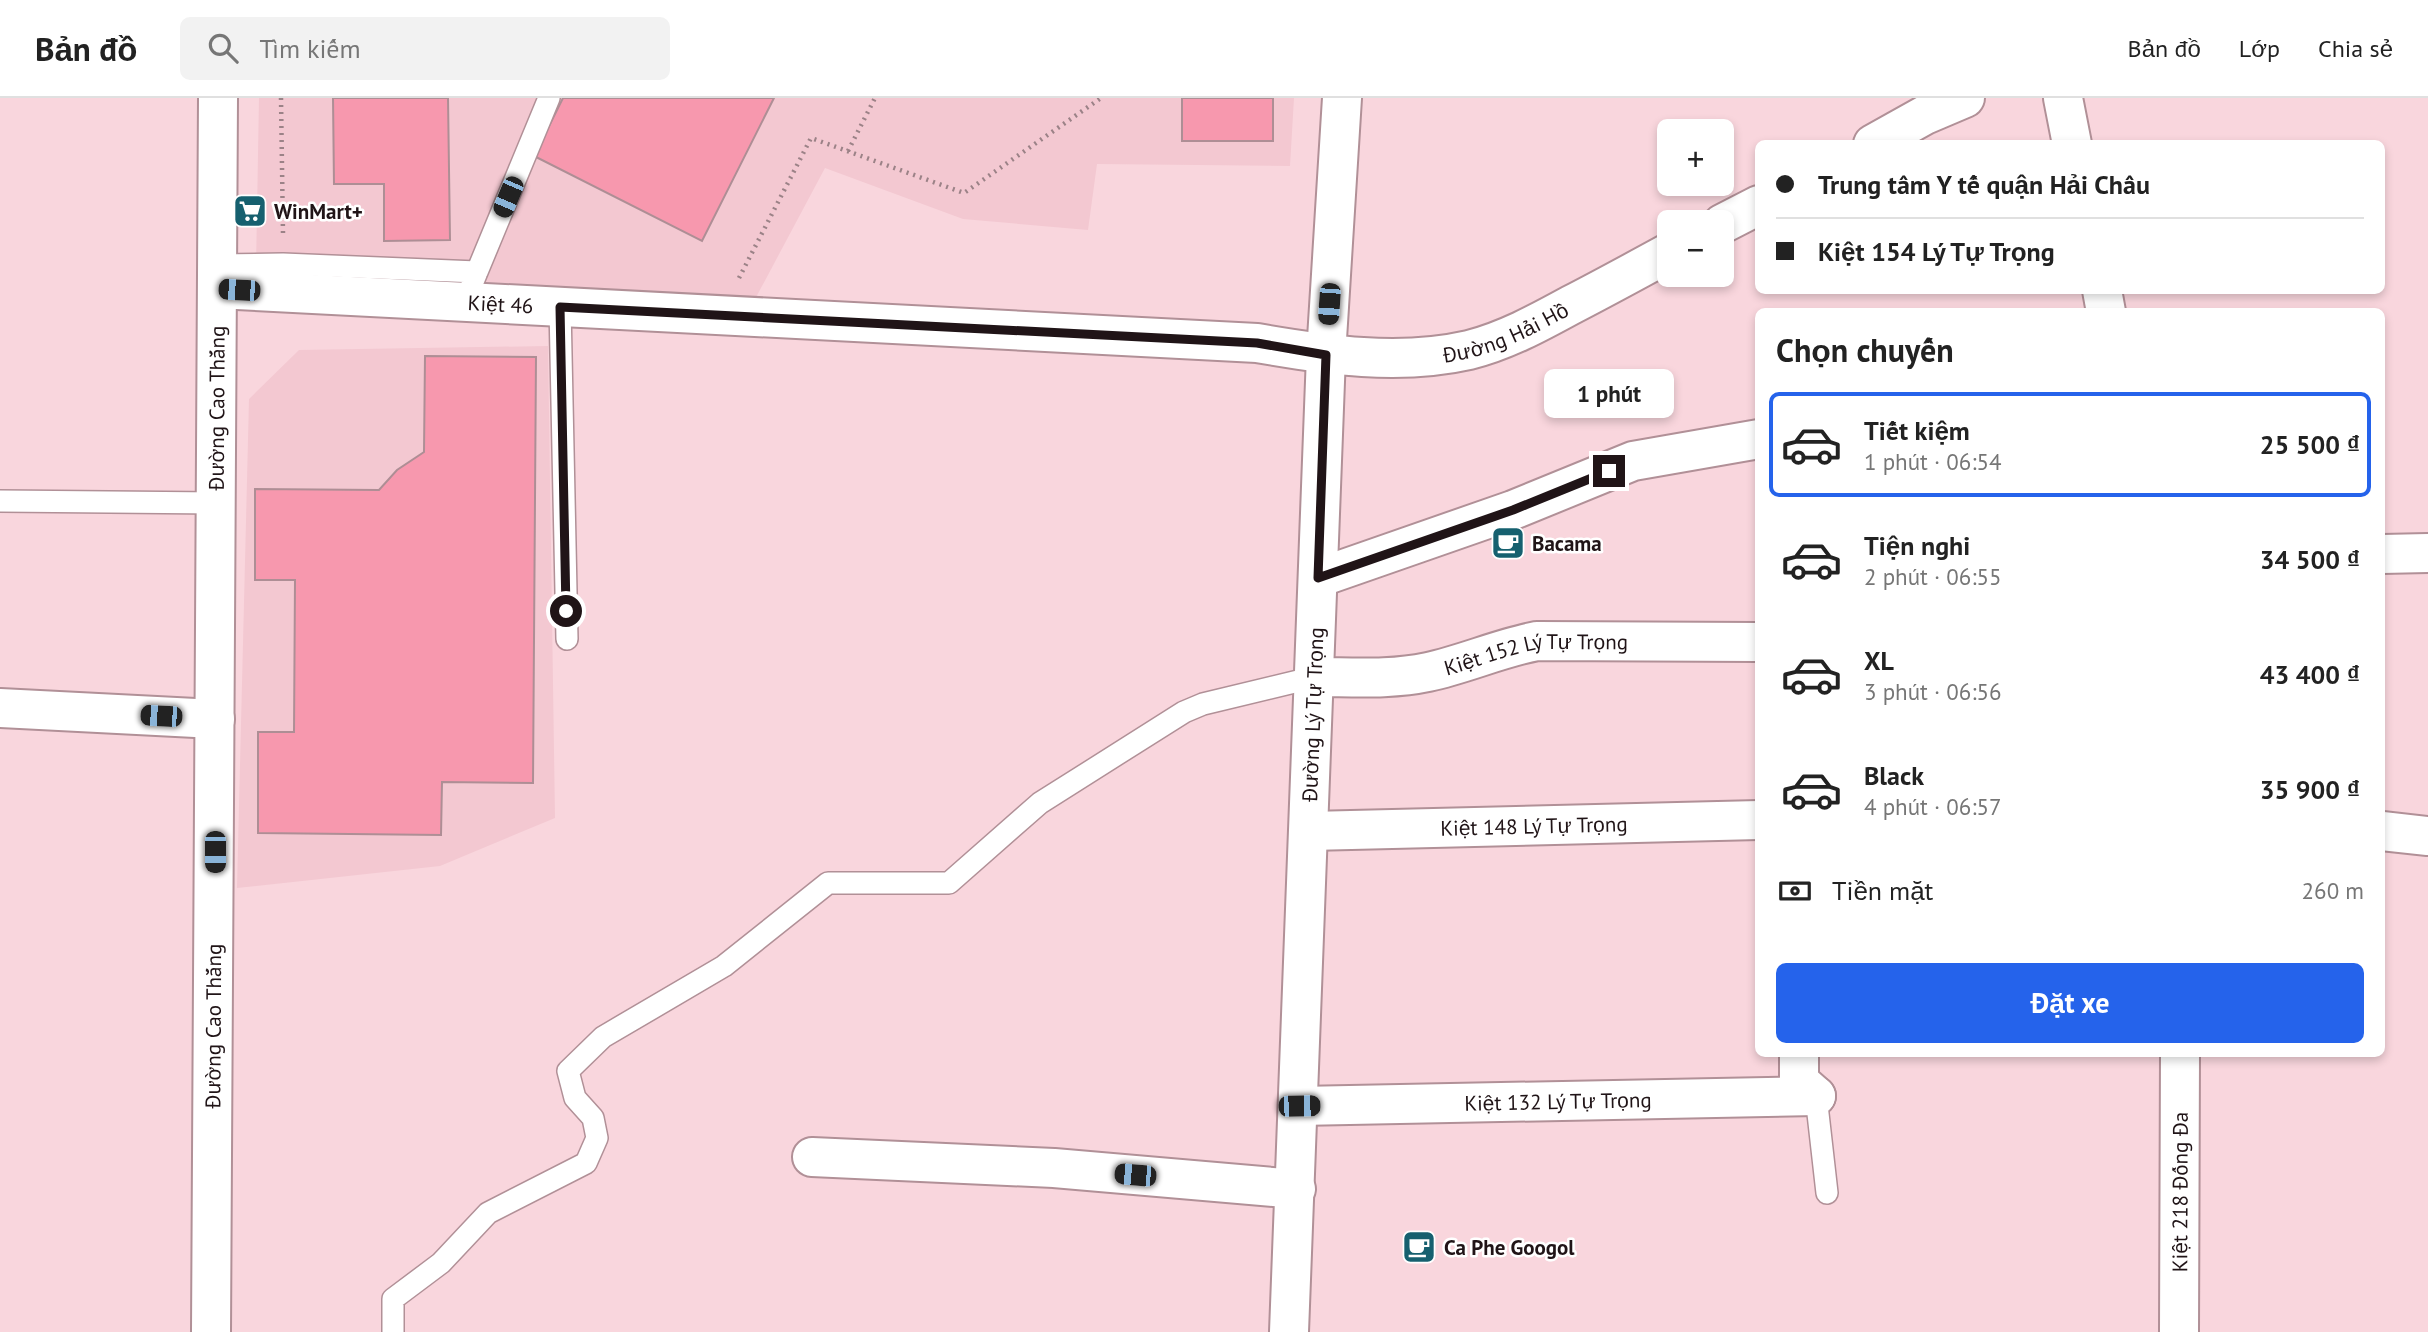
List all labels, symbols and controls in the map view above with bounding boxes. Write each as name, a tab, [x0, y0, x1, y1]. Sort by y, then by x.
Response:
search box	[180, 17, 670, 80]
text: Bản đồ	[35, 27, 138, 70]
icon: search	[204, 29, 242, 67]
text: Tìm kiếm	[260, 32, 361, 65]
text: Bản đồ	[2128, 33, 2201, 64]
text: Lớp	[2239, 33, 2280, 64]
text: Chia sẻ	[2318, 33, 2393, 64]
map controls	[1657, 119, 1734, 287]
button: +	[1657, 119, 1734, 196]
text: Trung tâm Y tế quận Hải Châu	[1818, 168, 2150, 201]
car	[491, 174, 526, 220]
supermarket icon: WinMart+	[231, 192, 269, 230]
place label: WinMart+	[274, 198, 363, 225]
button: −	[1657, 210, 1734, 287]
text: Kiệt 154 Lý Tự Trọng	[1818, 235, 2055, 268]
car	[218, 278, 261, 302]
car	[1318, 282, 1341, 326]
street label: Kiệt 46	[467, 289, 534, 319]
street label: Đường Hải Hồ	[1440, 296, 1573, 368]
street label: Đường Cao Thắng	[202, 326, 230, 491]
text: Chọn chuyến	[1776, 329, 1954, 371]
callout: 1 phút	[1544, 370, 1674, 418]
text: 1 phút	[1577, 379, 1641, 408]
icon: car	[1780, 413, 1843, 476]
text: Tiết kiệm	[1864, 414, 1970, 447]
text: 25 500 ₫	[2260, 428, 2360, 461]
text: 1 phút · 06:54	[1864, 447, 2002, 476]
route end	[1593, 455, 1625, 487]
cafe icon: Bacama	[1489, 524, 1527, 562]
icon: car	[1780, 528, 1843, 591]
text: Tiện nghi	[1864, 529, 1970, 562]
place label: Bacama	[1532, 530, 1602, 557]
text: 34 500 ₫	[2260, 543, 2360, 576]
text: 2 phút · 06:55	[1864, 562, 2002, 591]
route start	[550, 595, 582, 627]
street label: Đường Lý Tự Trọng	[1296, 627, 1329, 803]
street label: Kiệt 152 Lý Tự Trọng	[1441, 627, 1628, 681]
icon: car	[1780, 643, 1843, 706]
text: XL	[1864, 644, 1894, 677]
text: 43 400 ₫	[2260, 658, 2360, 691]
text: 3 phút · 06:56	[1864, 677, 2002, 706]
car	[140, 704, 183, 728]
icon: car	[1780, 758, 1843, 821]
text: Black	[1864, 759, 1924, 792]
text: 35 900 ₫	[2260, 773, 2360, 806]
text: 4 phút · 06:57	[1864, 792, 2002, 821]
street label: Kiệt 148 Lý Tự Trọng	[1440, 810, 1628, 841]
car	[205, 831, 226, 873]
icon: cash	[1776, 872, 1814, 910]
text: Tiền mặt	[1832, 874, 1933, 907]
text: 260 m	[2302, 876, 2364, 905]
street label: Đường Cao Thắng	[199, 944, 227, 1109]
button: Đặt xe	[1776, 963, 2364, 1043]
street label: Kiệt 132 Lý Tự Trọng	[1464, 1086, 1652, 1116]
car	[1278, 1095, 1321, 1117]
street label: Kiệt 218 Đống Đa	[2166, 1112, 2193, 1272]
car	[1114, 1163, 1157, 1187]
cafe icon: Ca Phe Googol	[1400, 1228, 1438, 1266]
place label: Ca Phe Googol	[1444, 1234, 1575, 1261]

